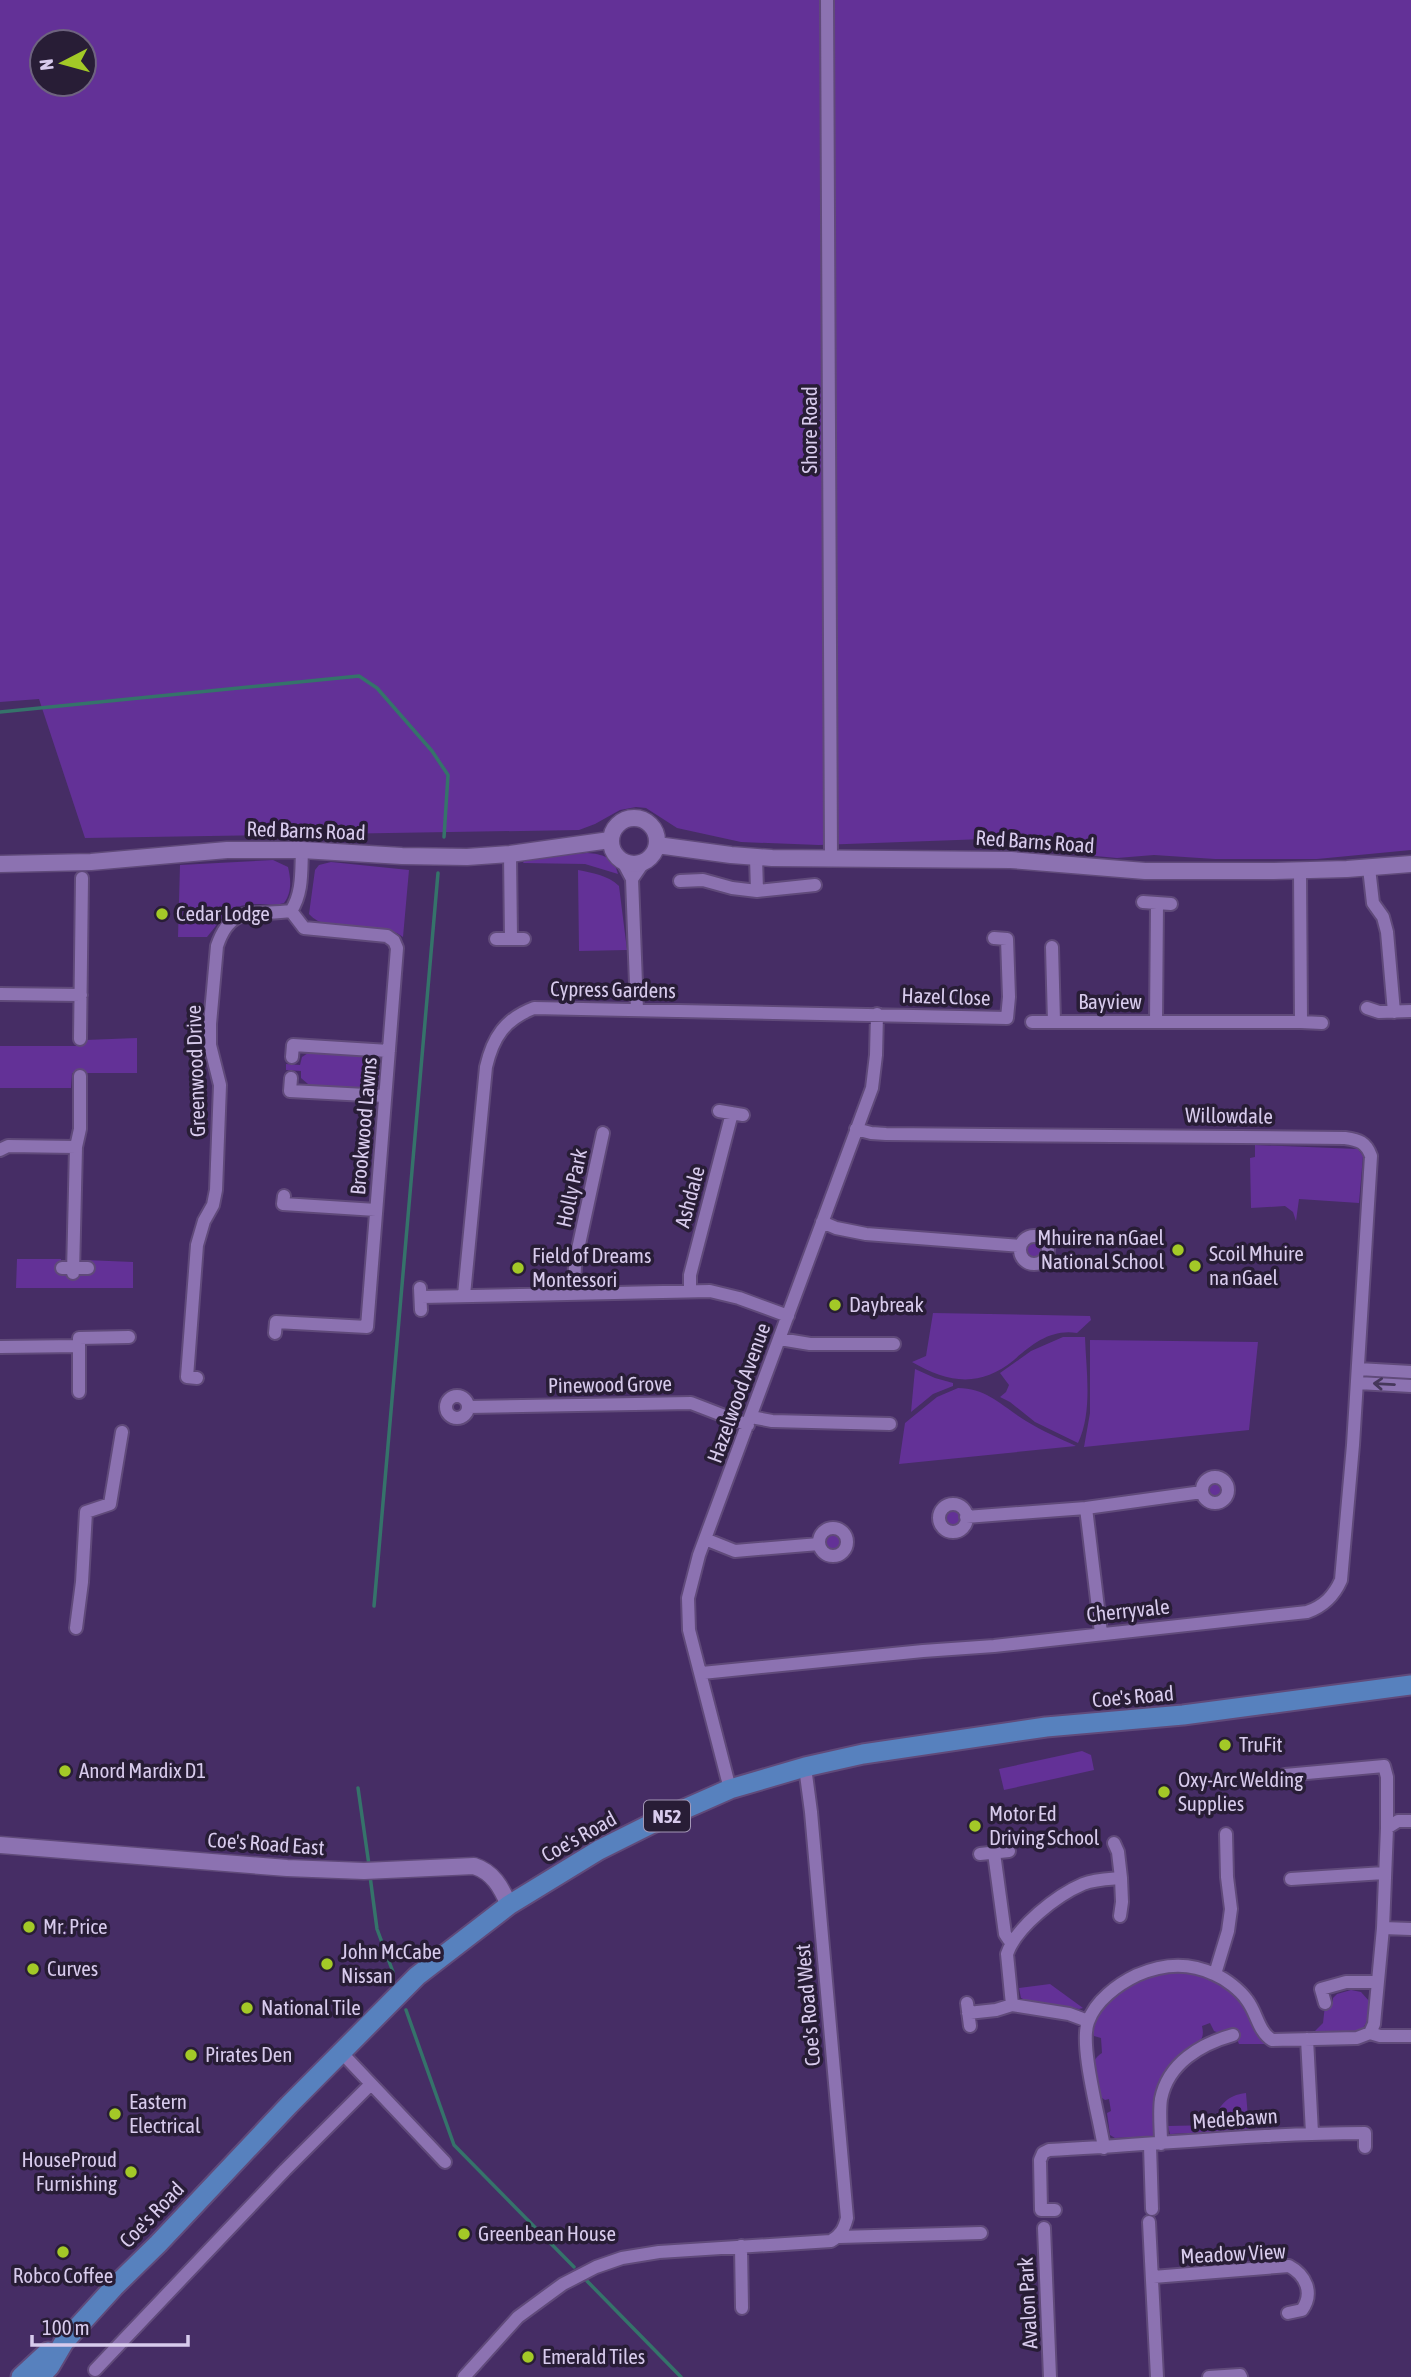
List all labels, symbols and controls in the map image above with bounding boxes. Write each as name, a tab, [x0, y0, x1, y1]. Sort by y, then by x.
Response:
north arrow	[28, 28, 98, 98]
text: N	[35, 58, 58, 72]
street label: Shore Road	[797, 386, 821, 474]
street label: Red Barns Road	[246, 816, 366, 844]
street label: Red Barns Road	[975, 825, 1095, 857]
place label: Cedar Lodge	[176, 901, 270, 925]
marker: Cedar Lodge	[154, 906, 170, 922]
street label: Cypress Gardens	[550, 976, 676, 1002]
street label: Hazel Close	[901, 982, 991, 1010]
street label: Bayview	[1078, 989, 1142, 1013]
street label: Greenwood Drive	[181, 1005, 209, 1137]
street label: Brookwood Lawns	[345, 1056, 381, 1196]
street label: Willowdale	[1185, 1102, 1273, 1128]
street label: Holly Park	[551, 1146, 591, 1229]
street label: Ashdale	[669, 1163, 709, 1230]
place label: Mhuire na nGael National School	[1037, 1225, 1164, 1273]
place label: Scoil Mhuire na nGael	[1209, 1241, 1304, 1289]
marker: Mhuire na nGael National School	[1170, 1242, 1186, 1258]
place label: Field of Dreams Montessori	[532, 1243, 651, 1291]
marker: Scoil Mhuire na nGael	[1187, 1258, 1203, 1274]
marker: Field of Dreams Montessori	[510, 1260, 526, 1276]
place label: Daybreak	[849, 1292, 924, 1316]
marker: Daybreak	[827, 1297, 843, 1313]
street label: Hazelwood Avenue	[702, 1319, 775, 1466]
street label: Pinewood Grove	[548, 1371, 672, 1397]
one-way arrow	[1374, 1377, 1396, 1390]
street label: Cherryvale	[1085, 1594, 1171, 1626]
street label: Coe's Road	[1091, 1680, 1175, 1712]
place label: TruFit	[1239, 1732, 1283, 1756]
marker: TruFit	[1217, 1737, 1233, 1753]
place label: Anord Mardix D1	[79, 1758, 206, 1782]
marker: Anord Mardix D1	[57, 1763, 73, 1779]
place label: Oxy-Arc Welding Supplies	[1178, 1767, 1303, 1815]
marker: Oxy-Arc Welding Supplies	[1156, 1784, 1172, 1800]
road number: N52	[644, 1800, 690, 1832]
place label: Motor Ed Driving School	[989, 1801, 1100, 1849]
street label: Coe's Road	[537, 1806, 620, 1867]
marker: Motor Ed Driving School	[967, 1818, 983, 1834]
street label: Coe's Road East	[207, 1827, 325, 1859]
place label: Mr. Price	[43, 1914, 108, 1938]
marker: Mr. Price	[21, 1919, 37, 1935]
place label: John McCabe Nissan	[341, 1939, 441, 1987]
street label: Coe's Road West	[790, 1943, 824, 2067]
place label: Curves	[47, 1956, 98, 1980]
marker: John McCabe Nissan	[319, 1956, 335, 1972]
marker: Curves	[25, 1961, 41, 1977]
place label: National Tile	[261, 1995, 361, 2019]
marker: National Tile	[239, 2000, 255, 2016]
place label: Pirates Den	[205, 2042, 292, 2066]
marker: Pirates Den	[183, 2047, 199, 2063]
place label: Eastern Electrical	[129, 2089, 201, 2137]
street label: Medebawn	[1191, 2103, 1278, 2133]
marker: Eastern Electrical	[107, 2106, 123, 2122]
place label: HouseProud Furnishing	[21, 2147, 117, 2195]
marker: HouseProud Furnishing	[123, 2164, 139, 2180]
street label: Coe's Road	[114, 2176, 188, 2252]
place label: Greenbean House	[478, 2221, 616, 2245]
marker: Greenbean House	[456, 2226, 472, 2242]
street label: Meadow View	[1180, 2238, 1287, 2268]
marker: Robco Coffee	[55, 2244, 71, 2260]
street label: Avalon Park	[1013, 2257, 1041, 2350]
place label: Robco Coffee	[13, 2263, 113, 2287]
scale bar	[32, 2304, 187, 2348]
text: 100 m	[42, 2315, 90, 2339]
place label: Emerald Tiles	[542, 2344, 645, 2368]
marker: Emerald Tiles	[520, 2349, 536, 2365]

